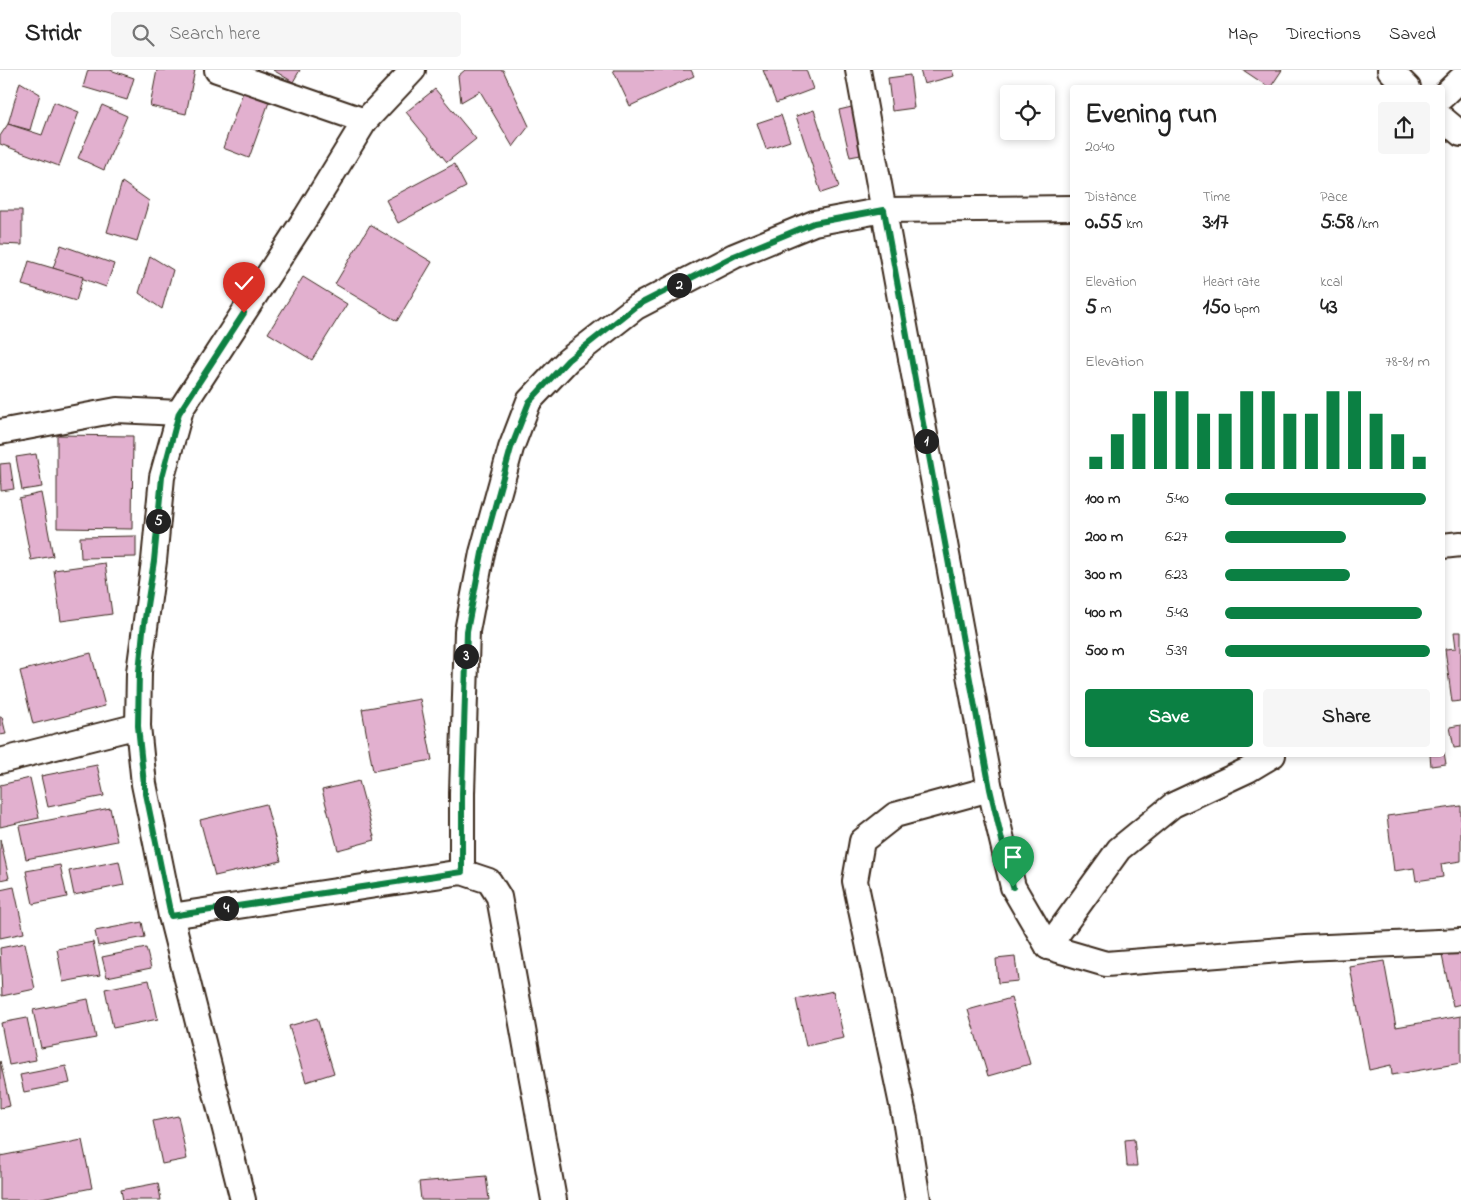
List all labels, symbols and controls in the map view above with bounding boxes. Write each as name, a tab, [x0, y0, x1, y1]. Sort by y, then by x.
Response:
search box	[111, 12, 461, 57]
text: Stridr	[25, 17, 81, 52]
icon: search	[129, 21, 157, 49]
text: Search here	[169, 21, 260, 48]
text: Map	[1228, 22, 1258, 48]
text: Directions	[1286, 22, 1361, 48]
text: Saved	[1389, 22, 1436, 48]
map controls	[1000, 85, 1055, 140]
button: locate	[1000, 85, 1055, 140]
text: Evening run	[1085, 95, 1217, 136]
button: share	[1378, 102, 1430, 154]
text: 20:40	[1085, 135, 1115, 159]
text: Distance	[1085, 187, 1137, 208]
text: Time	[1203, 187, 1230, 208]
text: Pace	[1320, 187, 1348, 208]
text: 0.55	[1085, 208, 1122, 238]
text: 3:17	[1203, 208, 1228, 238]
text: 5:58	[1320, 208, 1354, 238]
text: km	[1122, 214, 1143, 235]
text: /km	[1354, 214, 1379, 235]
pin	[223, 262, 265, 313]
icon: check	[230, 269, 258, 297]
pin: 2	[666, 272, 692, 298]
text: Elevation	[1085, 272, 1136, 293]
text: Heart rate	[1203, 272, 1260, 293]
text: kcal	[1320, 272, 1343, 293]
text: 2	[676, 275, 683, 296]
text: 5	[1085, 293, 1097, 323]
text: 150	[1203, 293, 1230, 323]
text: 43	[1320, 293, 1338, 323]
text: m	[1097, 299, 1111, 320]
text: bpm	[1230, 299, 1260, 320]
text: Elevation	[1085, 350, 1144, 374]
text: 78–81 m	[1385, 350, 1430, 374]
pin: 1	[914, 428, 938, 454]
text: 1	[924, 431, 929, 452]
text: 100 m	[1085, 487, 1120, 511]
text: 5:40	[1165, 487, 1189, 511]
pin: 5	[146, 508, 170, 534]
text: 5	[154, 511, 163, 532]
text: 200 m	[1085, 525, 1123, 549]
text: 6:27	[1165, 525, 1188, 549]
text: 300 m	[1085, 563, 1122, 587]
text: 6:23	[1165, 563, 1188, 587]
text: 400 m	[1085, 601, 1122, 625]
text: 5:43	[1165, 601, 1189, 625]
text: 500 m	[1085, 639, 1124, 663]
text: 5:39	[1165, 639, 1187, 663]
pin: 3	[454, 644, 478, 668]
text: 3	[464, 646, 469, 667]
button: Save	[1085, 689, 1253, 747]
button: Share	[1263, 689, 1430, 747]
pin	[992, 836, 1034, 887]
icon: arrive	[999, 843, 1027, 871]
pin: 4	[214, 896, 238, 920]
text: 4	[224, 898, 229, 919]

